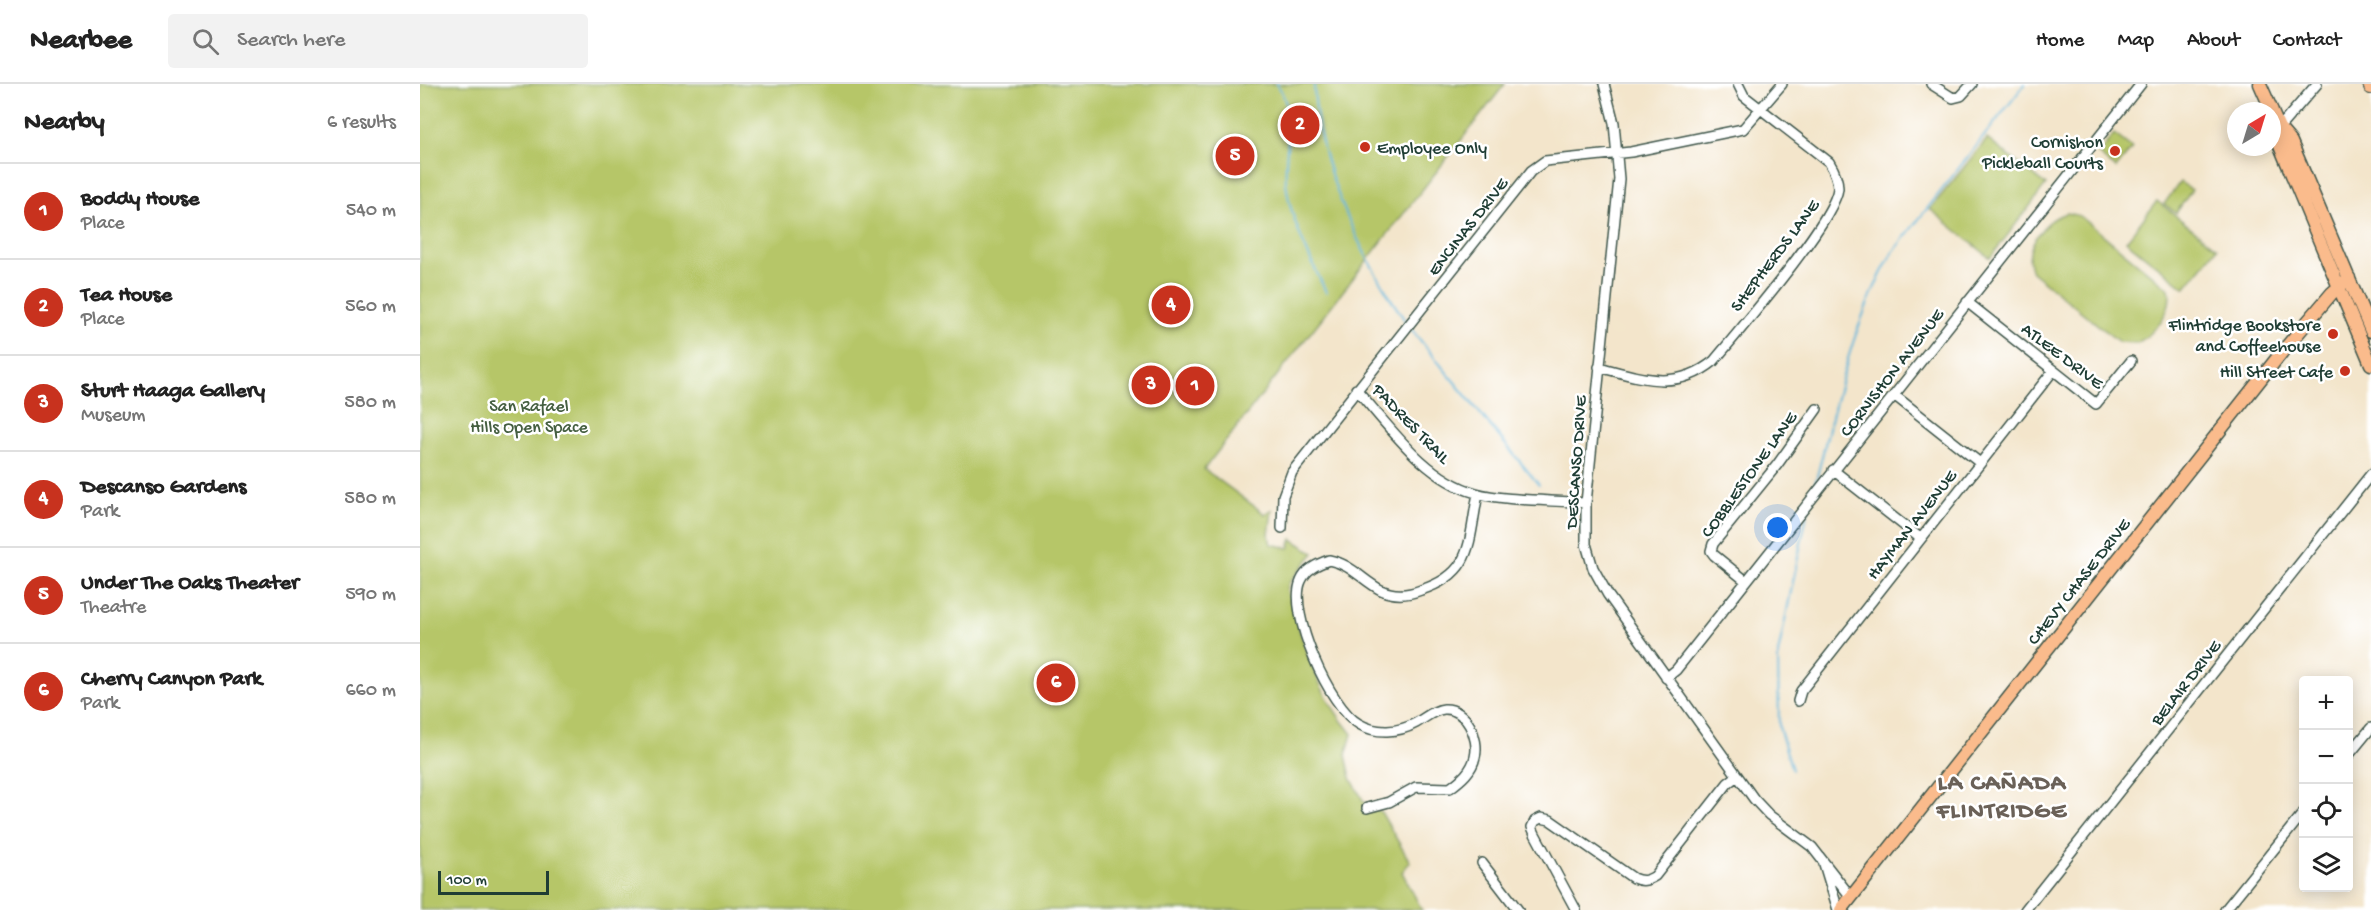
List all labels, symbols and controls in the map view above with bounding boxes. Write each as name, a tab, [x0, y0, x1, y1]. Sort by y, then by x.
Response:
search box	[168, 14, 588, 68]
text: Nearbee	[30, 25, 132, 58]
icon: search	[189, 25, 222, 58]
text: Search here	[237, 28, 345, 54]
text: Home	[2036, 29, 2084, 54]
text: Map	[2117, 29, 2154, 54]
text: About	[2187, 29, 2240, 54]
text: Contact	[2273, 29, 2341, 54]
pin: 2	[1280, 102, 1320, 147]
north arrow	[2227, 102, 2281, 156]
text: Nearby	[24, 108, 105, 139]
text: 6 results	[327, 112, 396, 135]
place label: Cornishon Pickleball Courts	[1981, 133, 2104, 175]
pin: 5	[1216, 134, 1254, 178]
place label: Employee Only	[1377, 139, 1487, 160]
marker: Employee Only	[1358, 140, 1372, 154]
marker: Cornishon Pickleball Courts	[2108, 144, 2122, 158]
street label: ENCINAS DRIVE	[1424, 174, 1514, 281]
text: Boddy House	[81, 187, 199, 213]
street label: SHEPHERDS LANE	[1727, 196, 1826, 317]
text: 1	[39, 200, 48, 223]
text: 540 m	[346, 200, 396, 223]
text: Place	[81, 213, 125, 236]
pin: 4	[1152, 282, 1191, 328]
text: Tea House	[81, 283, 172, 309]
text: 2	[39, 296, 48, 319]
text: 560 m	[345, 296, 396, 319]
street label: CORNISHON AVENUE	[1836, 305, 1950, 442]
text: Place	[81, 309, 125, 332]
place label: Flintridge Bookstore and Coffeehouse	[2168, 316, 2322, 358]
street label: ATLEE DRIVE	[2016, 319, 2107, 395]
marker: Flintridge Bookstore and Coffeehouse	[2326, 327, 2340, 341]
pin: 3	[1132, 362, 1170, 408]
place label: Hill Street Cafe	[2220, 363, 2334, 384]
pin: 1	[1176, 364, 1214, 408]
marker: Hill Street Cafe	[2338, 364, 2352, 378]
text: Sturt Haaga Gallery	[81, 379, 265, 405]
street label: PADRES TRAIL	[1366, 380, 1455, 470]
text: 3	[38, 392, 49, 415]
text: 580 m	[344, 392, 396, 415]
street label: DESCANSO DRIVE	[1562, 394, 1593, 531]
park label: San Rafael Hills Open Space	[470, 397, 588, 439]
text: Museum	[81, 405, 146, 428]
street label: COBBLESTONE LANE	[1697, 408, 1803, 542]
street label: HAYMAN AVENUE	[1864, 466, 1963, 585]
text: Descanso Gardens	[81, 475, 246, 501]
text: 4	[39, 488, 48, 511]
text: 580 m	[344, 488, 396, 511]
text: Park	[81, 501, 119, 524]
your location	[1763, 513, 1792, 542]
street label: CHEVY CHASE DRIVE	[2024, 514, 2136, 650]
text: Under The Oaks Theater	[81, 571, 299, 597]
text: 5	[38, 584, 49, 607]
text: 590 m	[345, 584, 396, 607]
text: Theatre	[81, 597, 146, 620]
street label: BELAIR DRIVE	[2147, 636, 2227, 731]
pin: 6	[1036, 660, 1076, 706]
text: Cherry Canyon Park	[81, 667, 262, 693]
map controls	[2299, 676, 2353, 892]
button: +	[2299, 676, 2353, 730]
text: 6	[38, 680, 49, 703]
text: 660 m	[345, 680, 396, 703]
text: Park	[81, 693, 119, 716]
button: −	[2299, 730, 2353, 784]
district label: LA CAÑADA FLINTRIDGE	[1936, 770, 2068, 827]
button: locate	[2299, 784, 2353, 838]
button: layers	[2299, 838, 2353, 892]
scale bar	[438, 868, 549, 896]
text: 100 m	[447, 872, 487, 891]

